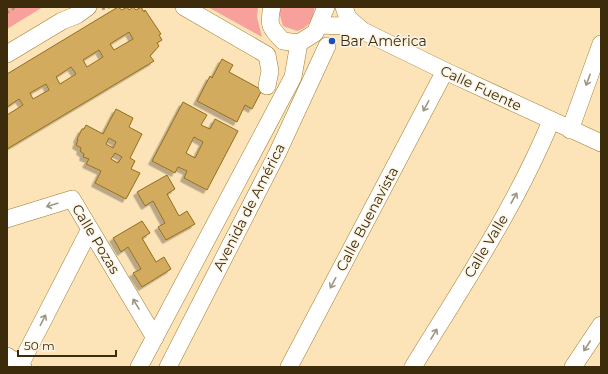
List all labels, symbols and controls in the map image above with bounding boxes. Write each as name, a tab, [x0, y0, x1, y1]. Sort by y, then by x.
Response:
place label: Bar América	[340, 32, 427, 50]
marker: Bar América	[327, 36, 337, 46]
street label: Calle Fuente	[438, 61, 524, 115]
one-way arrow	[584, 74, 591, 87]
one-way arrow	[422, 100, 430, 112]
street label: Avenida de América	[209, 140, 289, 274]
street label: Calle Buenavista	[332, 164, 402, 274]
one-way arrow	[511, 192, 519, 204]
street label: Calle Pozas	[68, 201, 124, 277]
one-way arrow	[46, 202, 59, 209]
street label: Calle Valle	[460, 211, 512, 281]
one-way arrow	[329, 277, 337, 289]
one-way arrow	[131, 298, 139, 310]
one-way arrow	[40, 314, 47, 326]
one-way arrow	[430, 328, 438, 340]
scale bar	[18, 332, 116, 358]
text: 50 m	[24, 338, 55, 353]
one-way arrow	[583, 340, 591, 351]

